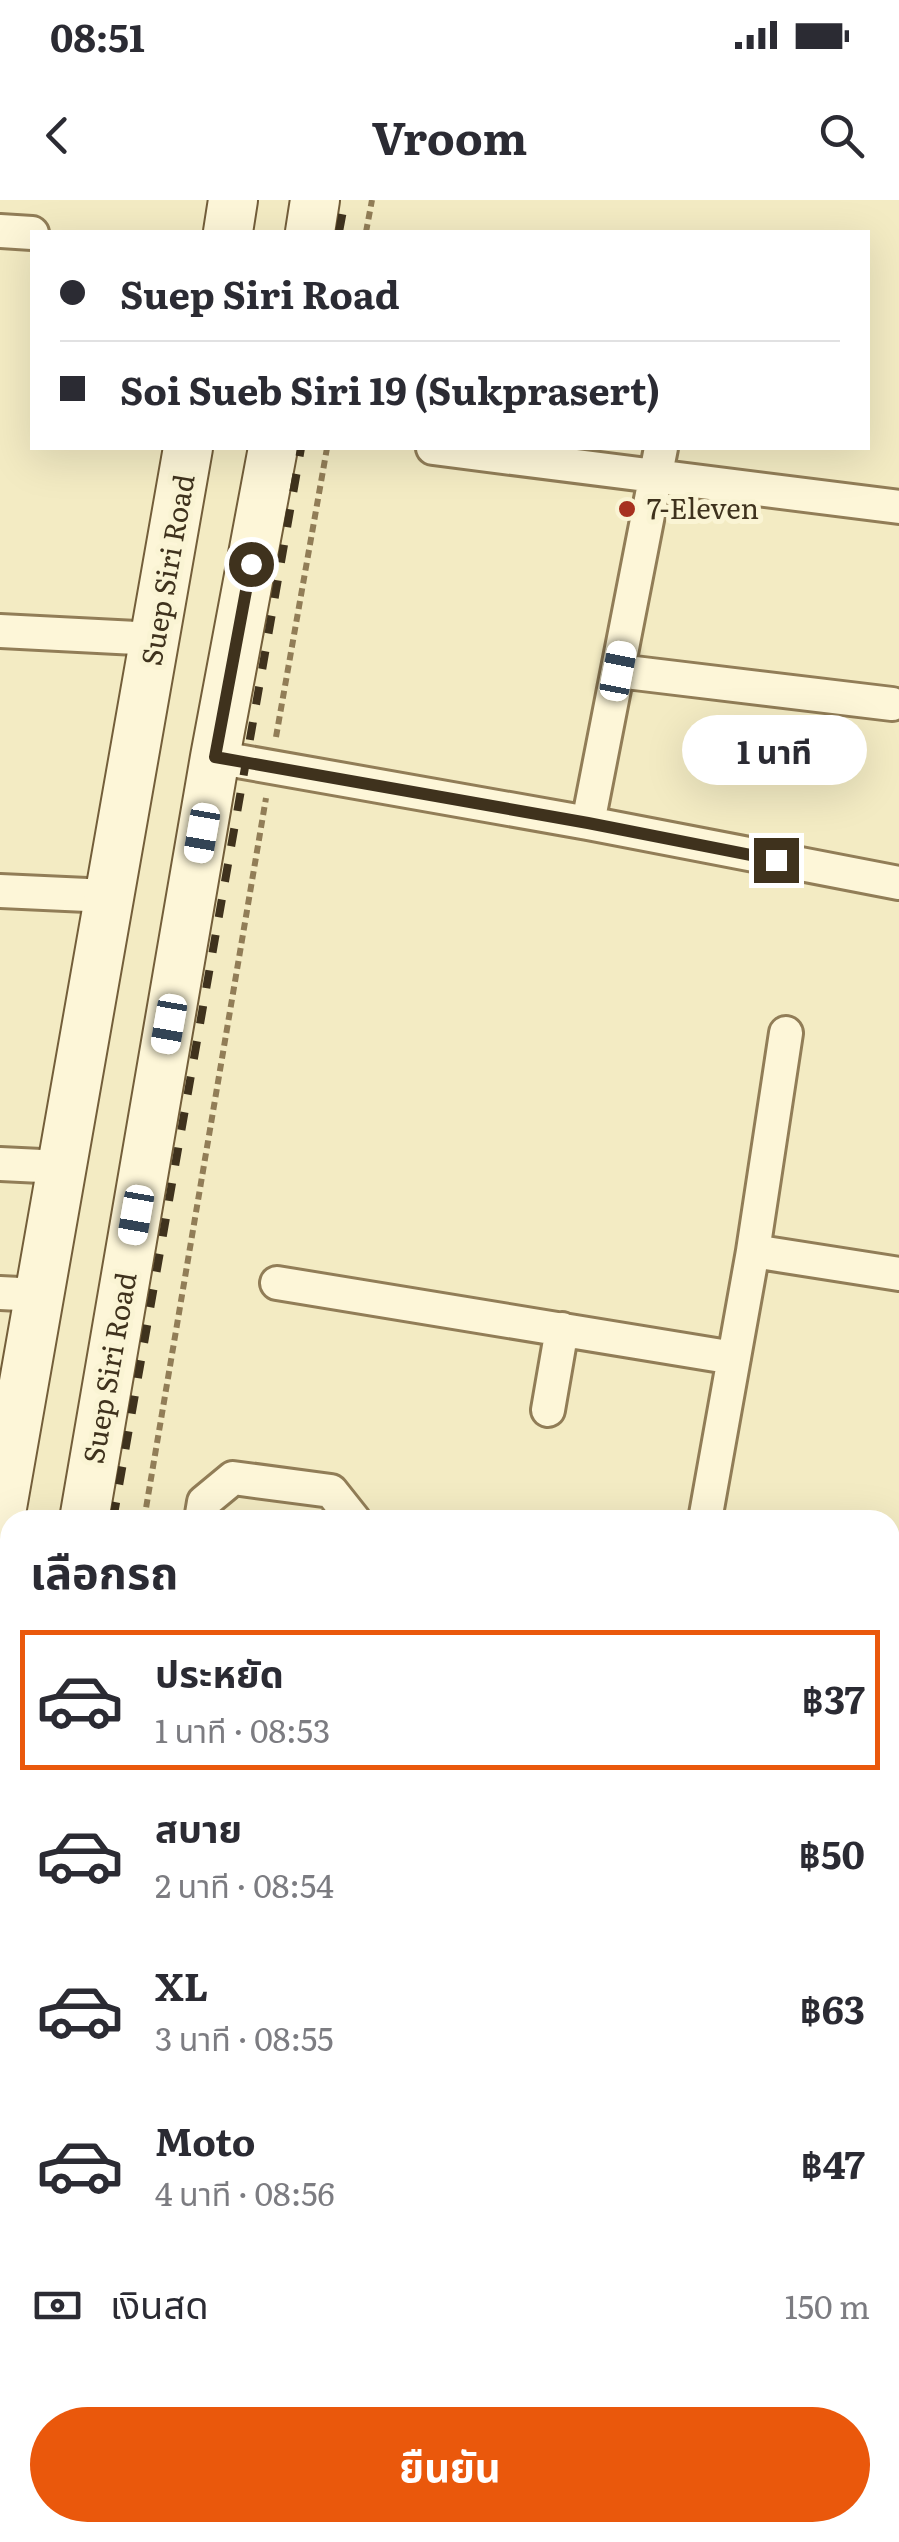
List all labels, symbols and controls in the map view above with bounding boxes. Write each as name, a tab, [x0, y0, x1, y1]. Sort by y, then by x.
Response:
text: 08:51	[50, 7, 145, 64]
text: Vroom	[372, 102, 527, 169]
icon: back	[30, 108, 85, 163]
icon: search	[814, 108, 869, 163]
text: Suep Siri Road	[120, 264, 400, 321]
text: Soi Sueb Siri 19 (Sukprasert)	[120, 360, 660, 417]
street label: Suep Siri Road	[129, 471, 204, 669]
place label: 7-Eleven	[647, 486, 759, 528]
marker: 7-Eleven	[616, 498, 638, 520]
route start	[229, 542, 274, 587]
car	[598, 639, 638, 703]
callout: 1 นาที	[684, 715, 868, 785]
text: 1 นาที	[737, 726, 812, 774]
car	[182, 801, 222, 865]
route end	[754, 838, 799, 883]
car	[149, 992, 189, 1056]
car	[116, 1183, 156, 1247]
street label: Suep Siri Road	[71, 1269, 146, 1467]
text: เลือกรถ	[30, 1536, 178, 1603]
text: ประหยัด	[155, 1643, 284, 1700]
icon: car	[35, 1655, 125, 1745]
text: ฿37	[802, 1669, 865, 1726]
text: 1 นาที · 08:53	[155, 1705, 330, 1753]
text: สบาย	[155, 1798, 242, 1855]
icon: car	[35, 1810, 125, 1900]
text: ฿50	[799, 1824, 865, 1881]
text: 2 นาที · 08:54	[155, 1860, 334, 1908]
text: XL	[155, 1956, 208, 2013]
icon: car	[35, 1965, 125, 2055]
text: ฿63	[800, 1979, 865, 2036]
text: 3 นาที · 08:55	[155, 2013, 334, 2061]
text: Moto	[155, 2111, 255, 2168]
icon: car	[35, 2120, 125, 2210]
text: ฿47	[801, 2134, 865, 2191]
text: 4 นาที · 08:56	[155, 2168, 335, 2216]
text: เงินสด	[110, 2274, 209, 2331]
icon: cash	[30, 2278, 85, 2333]
text: 150 m	[785, 2281, 870, 2329]
button: ยืนยัน	[30, 2407, 870, 2522]

